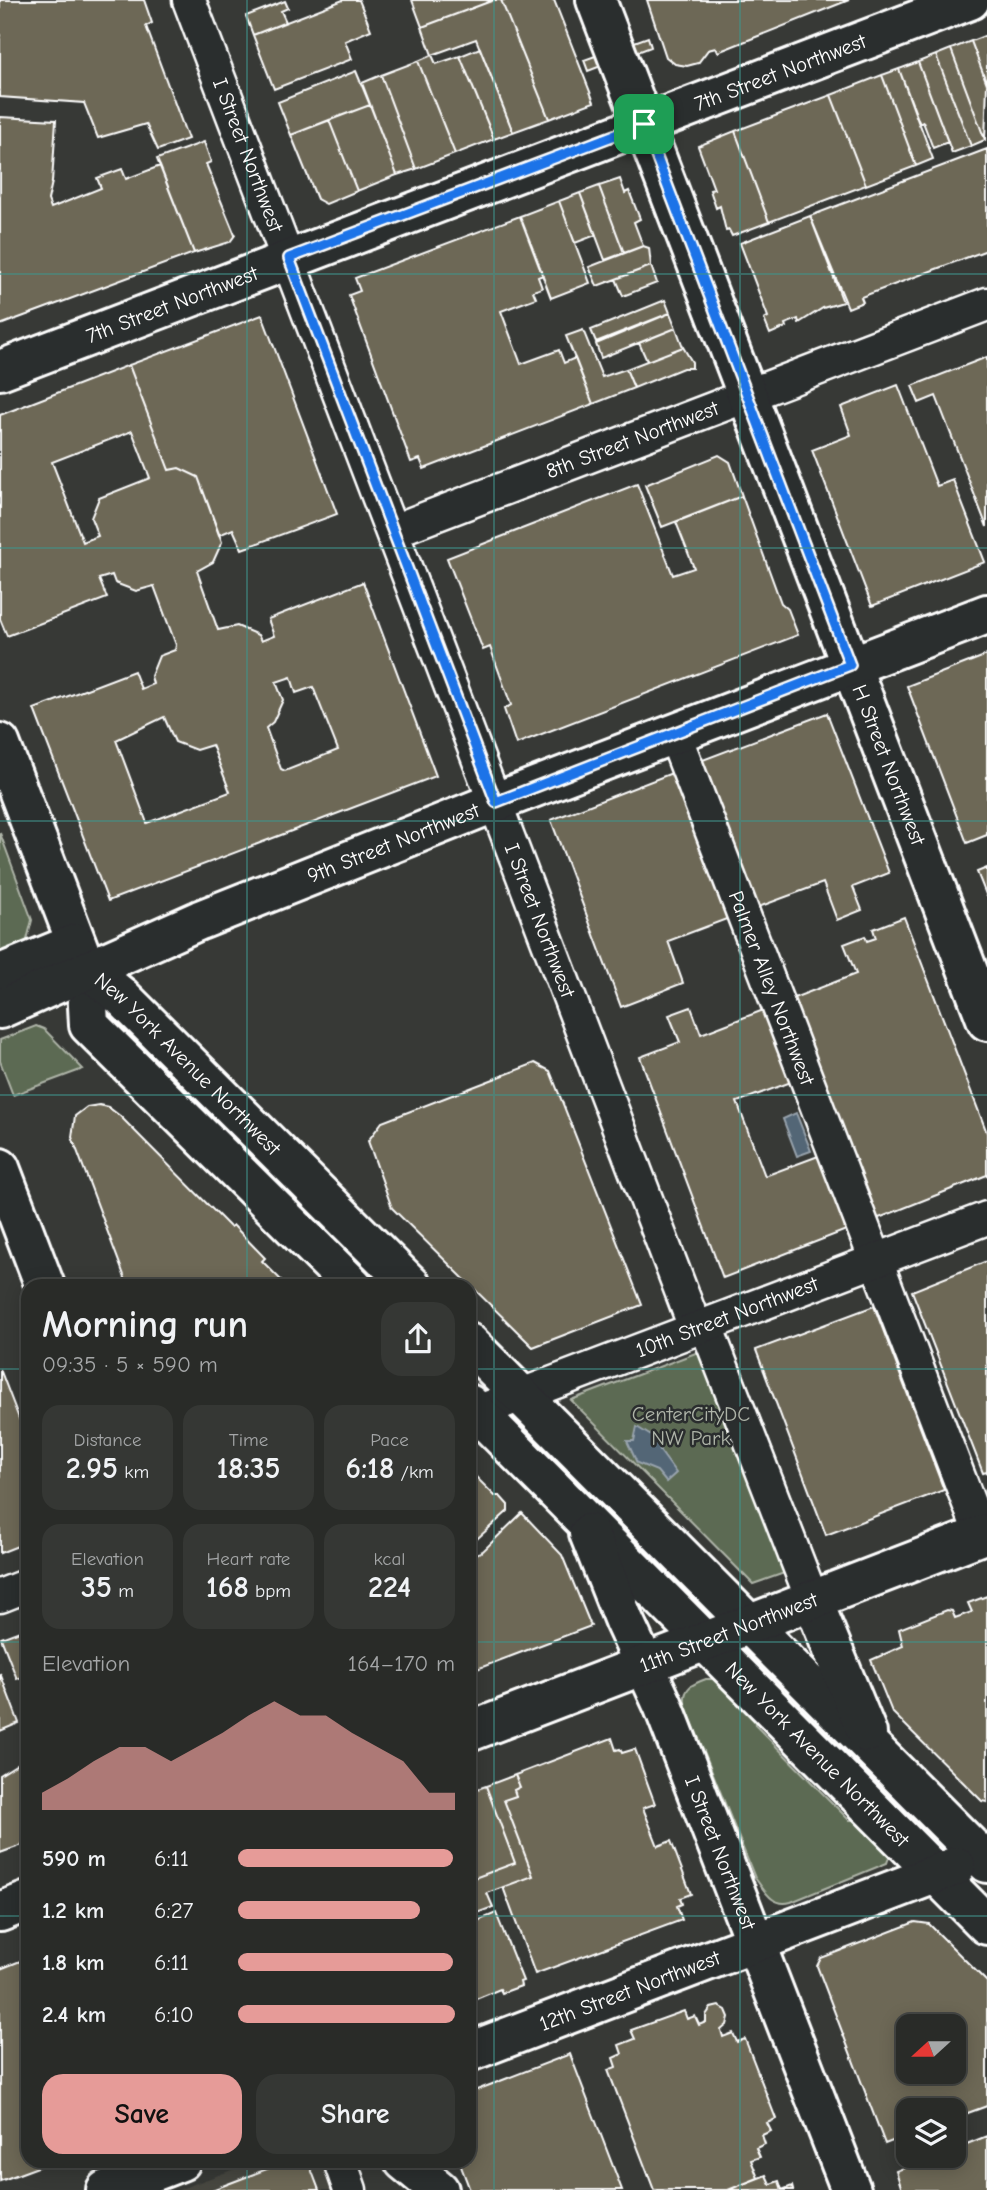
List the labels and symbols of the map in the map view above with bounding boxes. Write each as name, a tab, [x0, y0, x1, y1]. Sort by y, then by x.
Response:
street label: 7th Street Northwest	[691, 28, 870, 116]
street label: I Street Northwest	[208, 75, 289, 236]
pin	[614, 94, 674, 154]
street label: 7th Street Northwest	[83, 260, 262, 348]
street label: 8th Street Northwest	[542, 395, 723, 483]
street label: H Street Northwest	[847, 681, 931, 849]
street label: 9th Street Northwest	[304, 798, 484, 888]
street label: I Street Northwest	[500, 840, 580, 1002]
street label: Palmer Alley Northwest	[724, 887, 820, 1089]
street label: New York Avenue Northwest	[90, 968, 286, 1161]
street label: 10th Street Northwest	[632, 1271, 822, 1362]
park label: CenterCityDC NW Park	[632, 1402, 750, 1450]
street label: 11th Street Northwest	[636, 1587, 822, 1677]
street label: New York Avenue Northwest	[720, 1657, 915, 1852]
street label: I Street Northwest	[680, 1773, 761, 1934]
street label: 12th Street Northwest	[536, 1945, 724, 2036]
north arrow	[896, 2014, 966, 2084]

